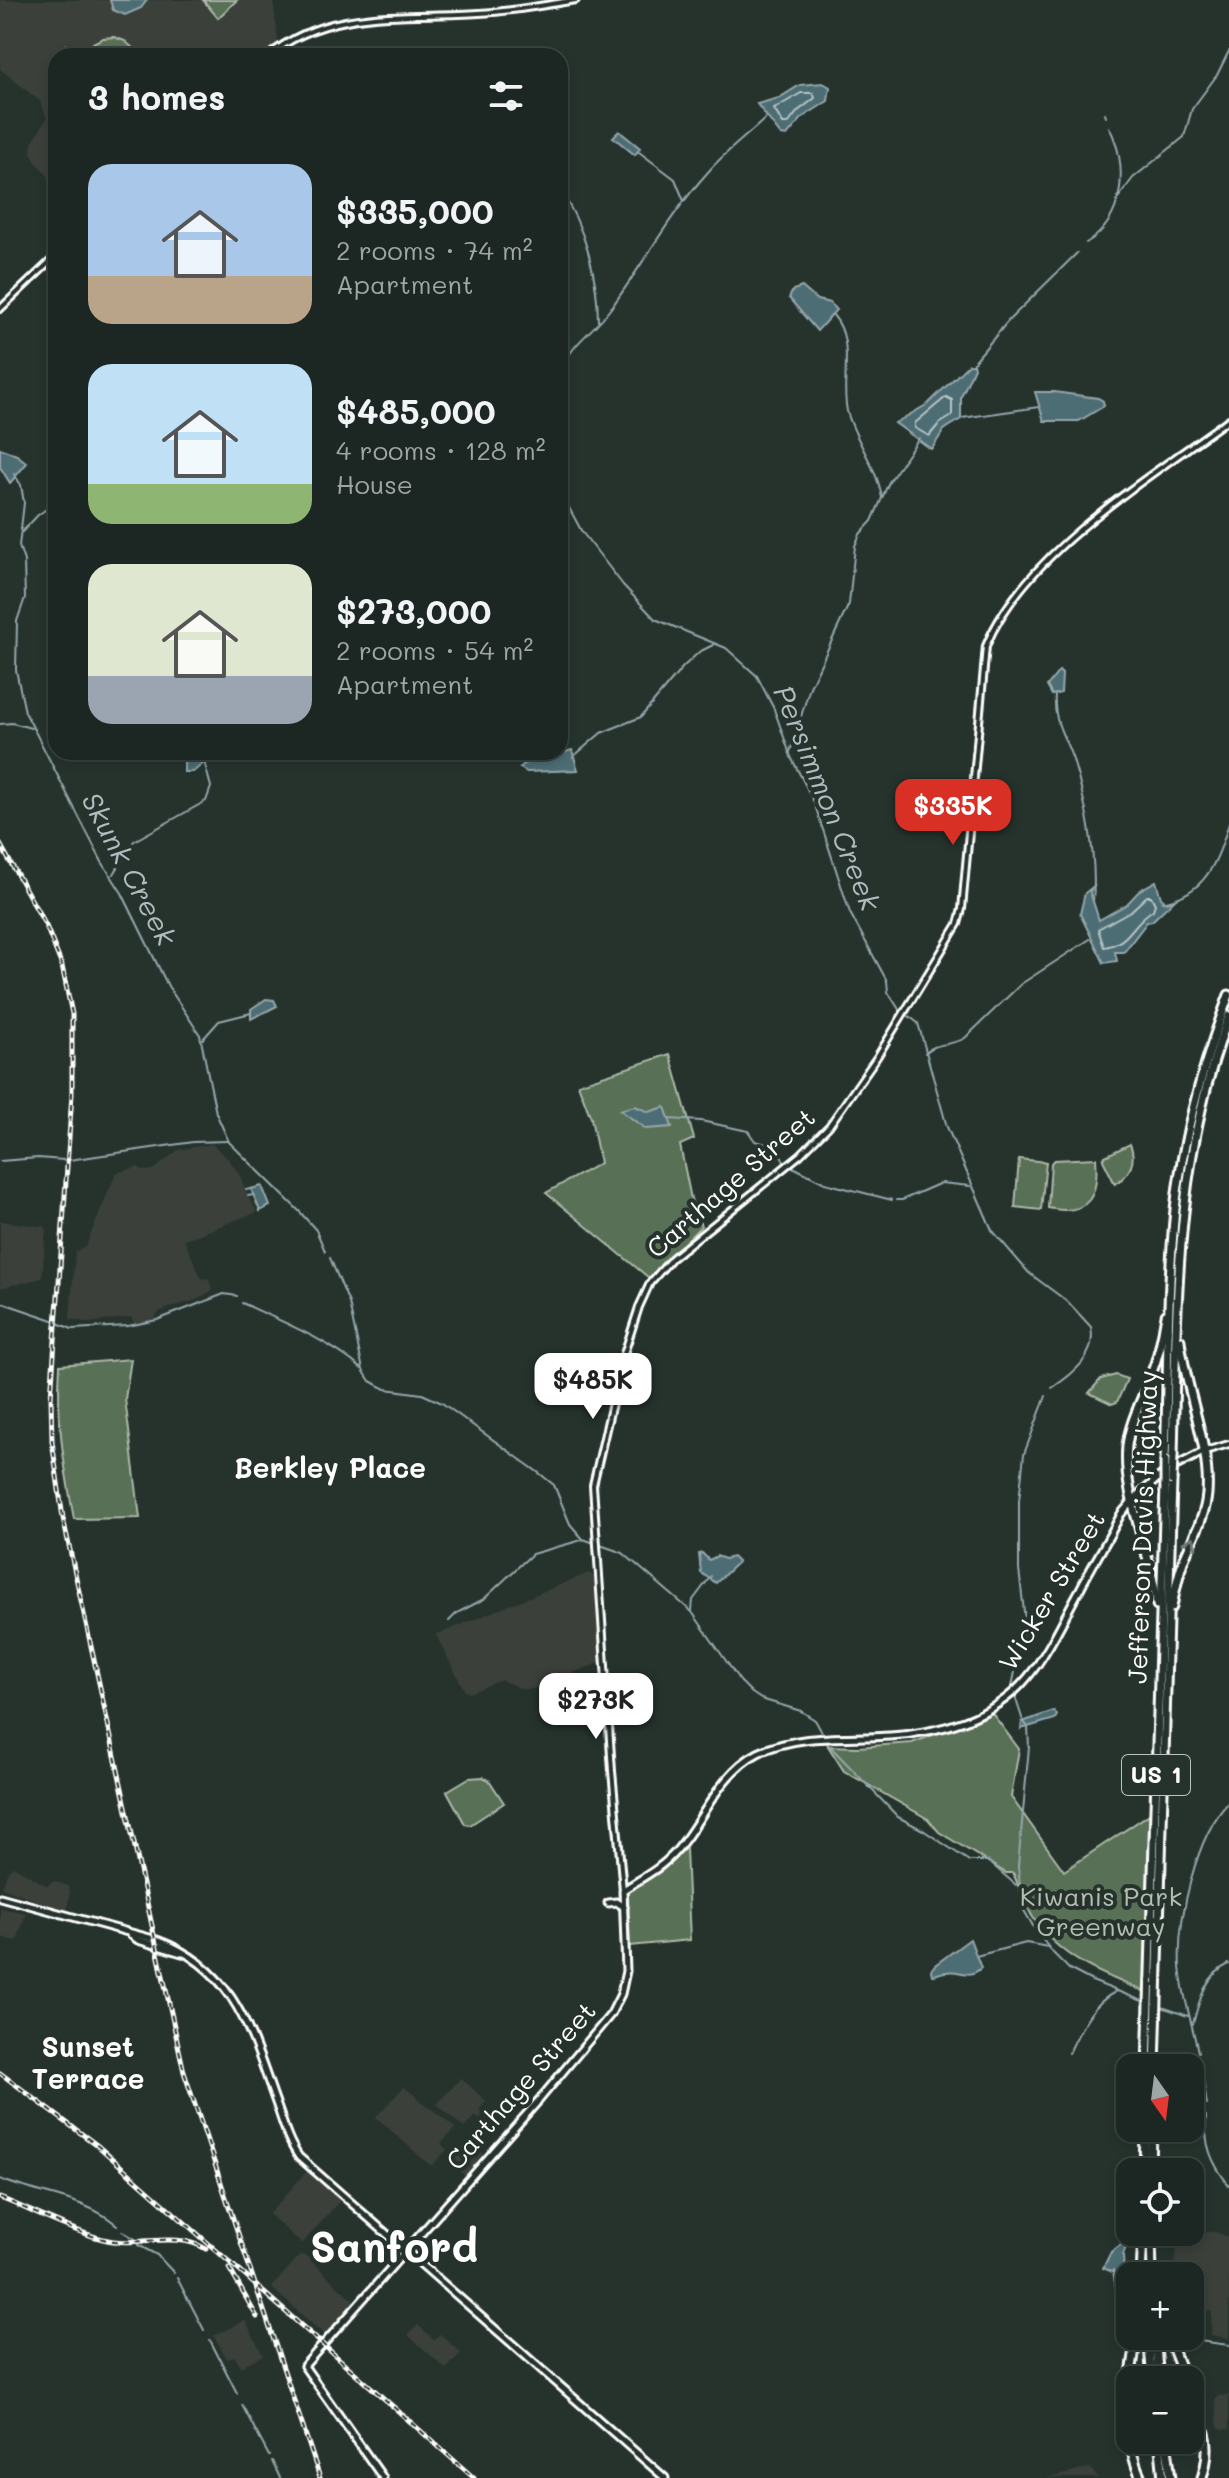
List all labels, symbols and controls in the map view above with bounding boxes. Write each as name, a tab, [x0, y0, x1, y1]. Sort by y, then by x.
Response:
text: 3 homes	[88, 74, 225, 119]
icon: filters	[484, 74, 528, 118]
text: $335,000	[336, 188, 494, 233]
icon: home	[152, 196, 248, 292]
text: 2 rooms · 74 m²	[336, 233, 533, 267]
text: Apartment	[336, 267, 473, 301]
text: $485,000	[336, 388, 496, 433]
icon: home	[152, 396, 248, 492]
text: 4 rooms · 128 m²	[336, 433, 546, 467]
text: House	[336, 467, 413, 501]
text: $273,000	[336, 588, 491, 633]
icon: home	[152, 596, 248, 692]
text: 2 rooms · 54 m²	[336, 633, 533, 667]
text: Apartment	[336, 667, 473, 701]
water label: Persimmon Creek	[766, 680, 890, 917]
pin: $335K	[897, 779, 1009, 847]
water label: Skunk Creek	[74, 786, 186, 953]
text: $335K	[913, 788, 993, 822]
street label: Carthage Street	[639, 1100, 822, 1265]
pin: $485K	[537, 1353, 649, 1421]
text: $485K	[553, 1362, 633, 1396]
street label: Jefferson Davis Highway	[1120, 1370, 1164, 1684]
district label: Berkley Place	[234, 1449, 426, 1486]
street label: Wicker Street	[990, 1505, 1112, 1676]
one-way arrow	[1182, 1536, 1198, 1551]
pin: $273K	[540, 1673, 652, 1741]
text: $273K	[557, 1682, 635, 1716]
road number: US 1	[1122, 1755, 1190, 1795]
park label: Kiwanis Park Greenway	[1020, 1879, 1182, 1943]
street label: Carthage Street	[438, 1994, 603, 2177]
district label: Sunset Terrace	[31, 2028, 145, 2096]
north arrow	[1116, 2054, 1204, 2142]
map controls	[1116, 2054, 1204, 2454]
button: locate	[1116, 2158, 1204, 2246]
district label: Sanford	[310, 2218, 478, 2273]
button: +	[1116, 2262, 1204, 2350]
button: −	[1116, 2366, 1204, 2454]

